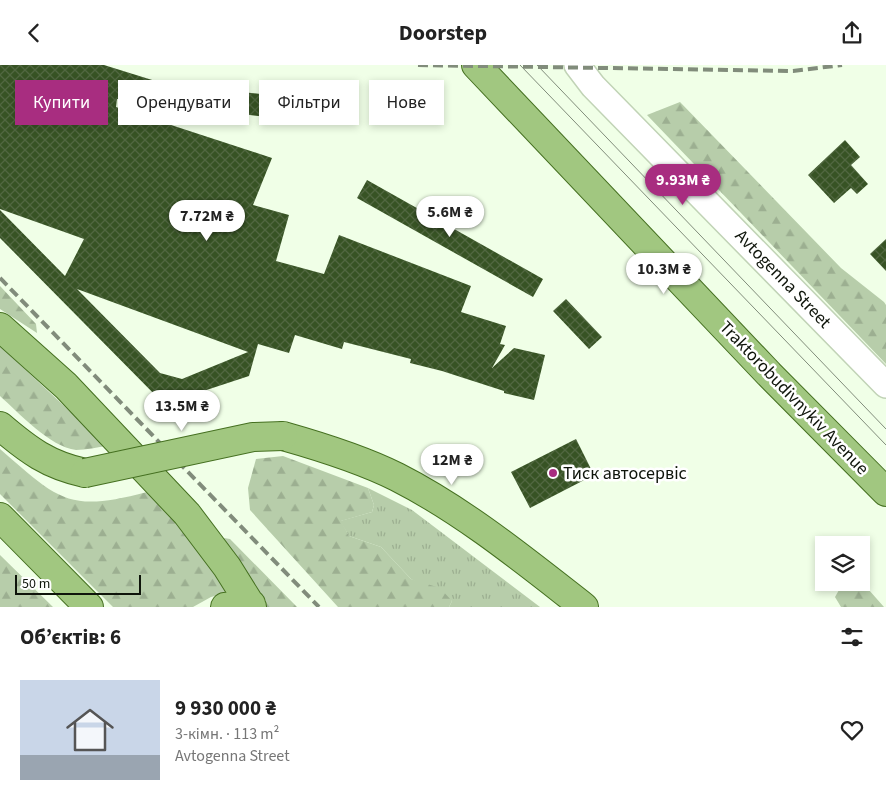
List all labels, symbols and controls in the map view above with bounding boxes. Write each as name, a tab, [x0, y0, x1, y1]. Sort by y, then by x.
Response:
text: Doorstep	[399, 17, 487, 49]
icon: back	[20, 19, 48, 47]
icon: share	[838, 19, 866, 47]
chip: Купити	[15, 80, 108, 125]
chip: Орендувати	[118, 80, 249, 125]
chip: Фільтри	[259, 80, 359, 125]
chip: Нове	[369, 80, 444, 125]
pin: 9.93M ₴	[637, 163, 729, 206]
text: 9.93M ₴	[656, 169, 710, 191]
pin: 5.6M ₴	[409, 195, 491, 238]
pin: 7.72M ₴	[161, 199, 253, 242]
text: 5.6M ₴	[427, 201, 473, 223]
text: 7.72M ₴	[180, 205, 234, 227]
street label: Avtogenna Street	[729, 224, 837, 334]
pin: 10.3M ₴	[618, 253, 710, 295]
text: 10.3M ₴	[637, 258, 691, 280]
street label: Traktorobudivnykiv Avenue	[714, 315, 874, 481]
pin: 13.5M ₴	[136, 389, 228, 432]
text: 13.5M ₴	[155, 395, 209, 417]
pin: 12M ₴	[417, 443, 487, 486]
text: 12M ₴	[432, 449, 472, 471]
place label: Тиск автосервіс	[563, 461, 687, 486]
marker: Тиск автосервіс	[547, 467, 559, 479]
map controls	[815, 536, 870, 591]
button: layers	[815, 536, 870, 591]
scale bar	[15, 572, 141, 595]
text: 50 m	[22, 574, 50, 594]
text: Об’єктів: 6	[20, 622, 121, 652]
icon: filters	[838, 623, 866, 651]
text: 9 930 000 ₴	[175, 693, 276, 723]
icon: home	[60, 700, 120, 760]
icon: heart	[838, 716, 866, 744]
text: 3-кімн. · 113 m²	[175, 723, 279, 745]
text: Avtogenna Street	[175, 745, 290, 767]

